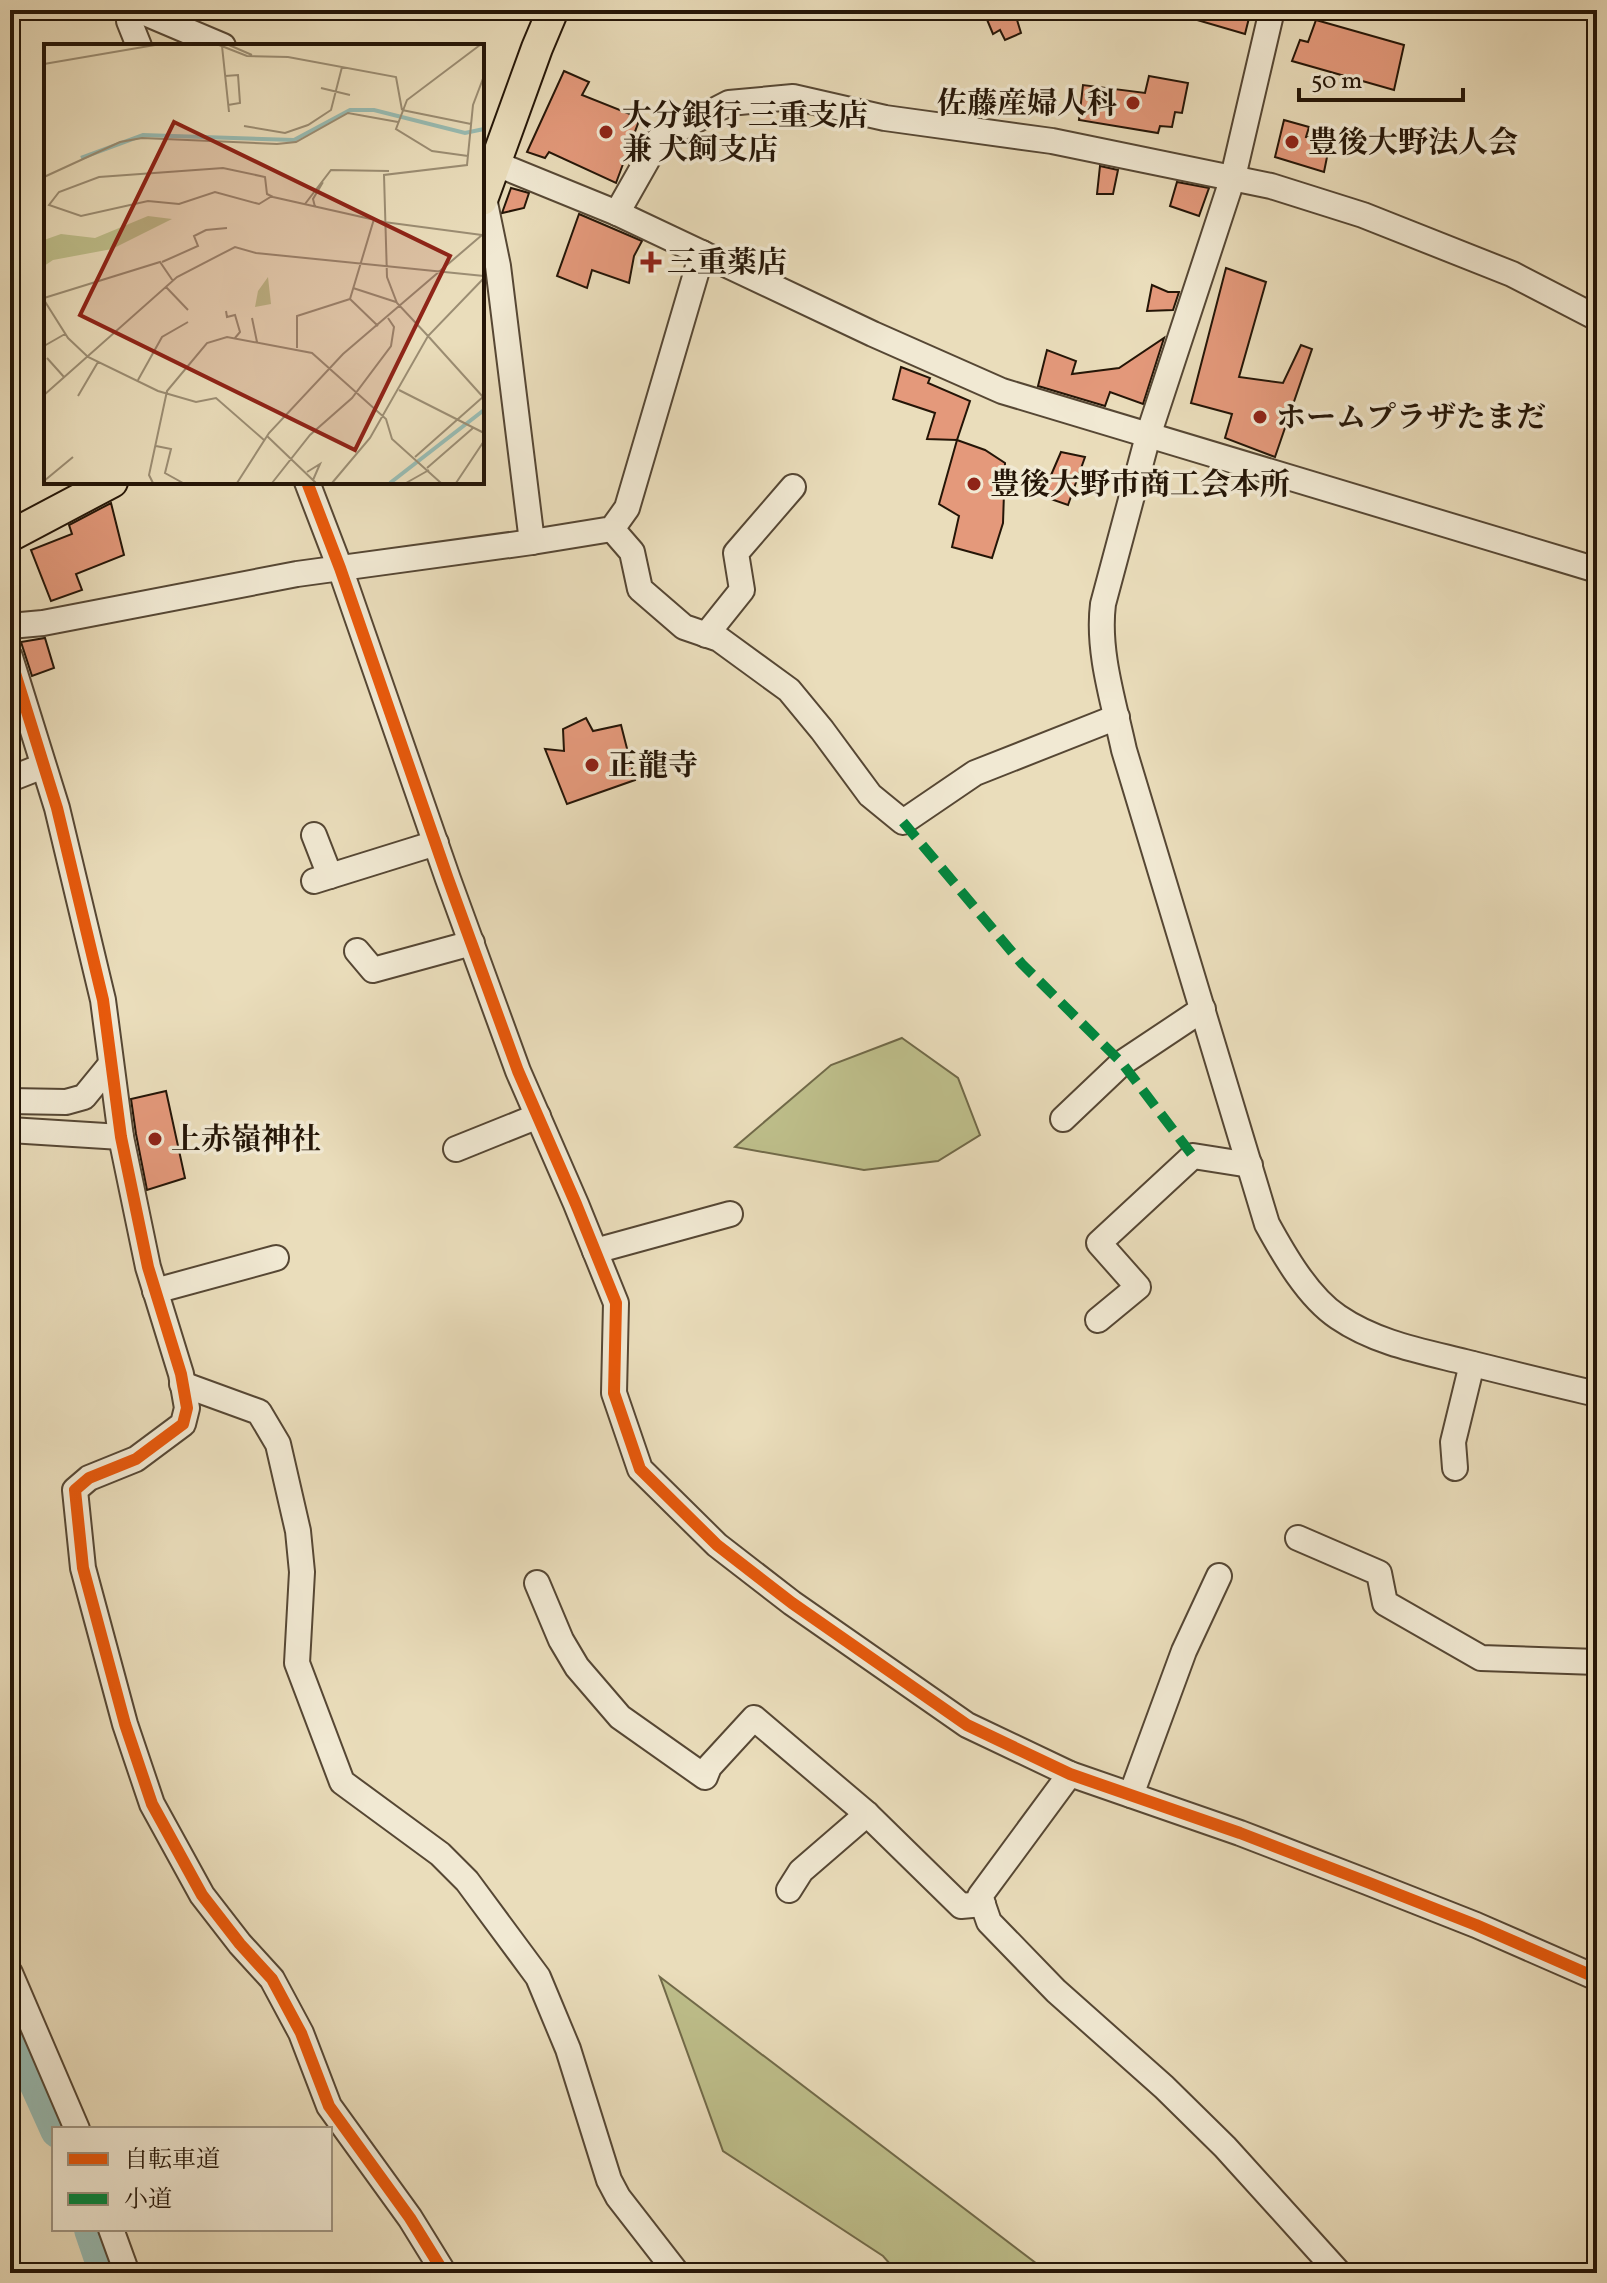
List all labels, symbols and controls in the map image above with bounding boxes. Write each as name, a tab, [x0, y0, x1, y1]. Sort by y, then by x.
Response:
inset map	[44, 44, 484, 484]
scale bar	[1299, 52, 1463, 102]
text: 50 m	[1311, 65, 1363, 99]
place label: 佐藤産婦人科	[937, 84, 1117, 126]
marker: 佐藤産婦人科	[1124, 94, 1142, 112]
place label: 大分銀行 三重支店 兼 犬飼支店	[622, 96, 868, 172]
marker: 大分銀行 三重支店 兼 犬飼支店	[597, 123, 615, 141]
place label: 豊後大野法人会	[1308, 123, 1518, 165]
marker: 豊後大野法人会	[1283, 133, 1301, 151]
place label: 三重薬店	[667, 243, 787, 285]
marker: 三重薬店	[642, 253, 660, 271]
place label: ホームプラザたまだ	[1276, 398, 1546, 440]
marker: ホームプラザたまだ	[1251, 408, 1269, 426]
place label: 豊後大野市商工会本所	[990, 465, 1290, 507]
marker: 豊後大野市商工会本所	[965, 475, 983, 493]
place label: 正龍寺	[608, 746, 698, 788]
marker: 正龍寺	[583, 756, 601, 774]
place label: 上赤嶺神社	[171, 1120, 321, 1162]
marker: 上赤嶺神社	[146, 1130, 164, 1148]
legend	[52, 2127, 332, 2231]
text: 自転車道	[124, 2144, 220, 2178]
text: 小道	[124, 2184, 172, 2218]

